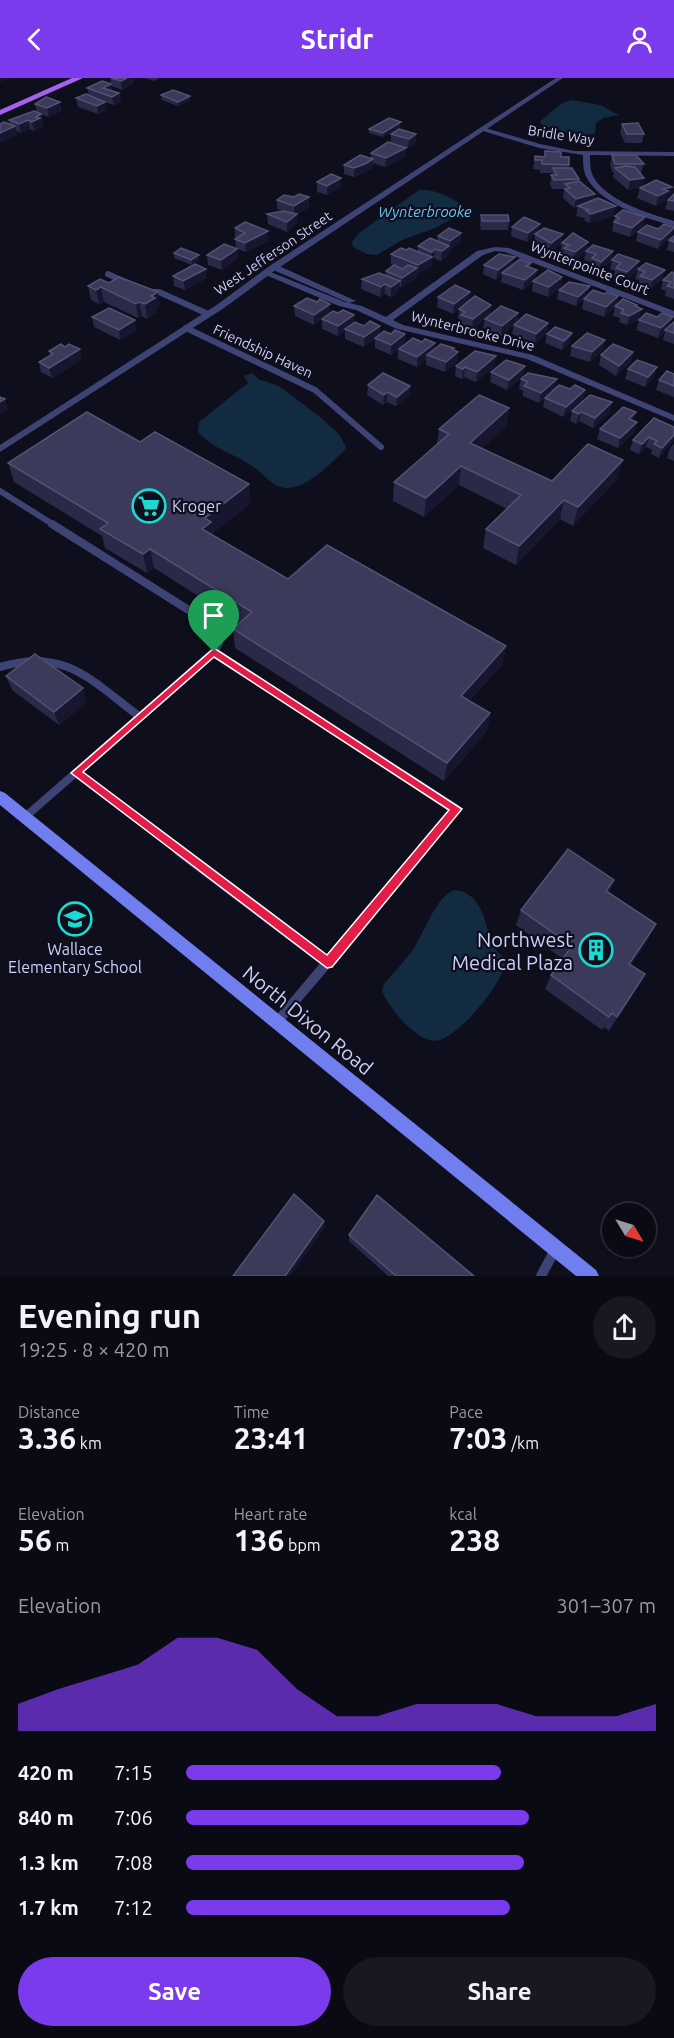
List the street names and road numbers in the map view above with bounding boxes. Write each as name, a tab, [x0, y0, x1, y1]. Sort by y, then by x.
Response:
street label: Bridle Way	[527, 122, 596, 148]
street label: West Jefferson Street	[211, 207, 335, 298]
street label: Wynterpointe Court	[528, 238, 652, 298]
street label: Wynterbrooke Drive	[409, 308, 537, 354]
street label: Friendship Haven	[211, 321, 315, 381]
street label: North Dixon Road	[239, 961, 377, 1079]

